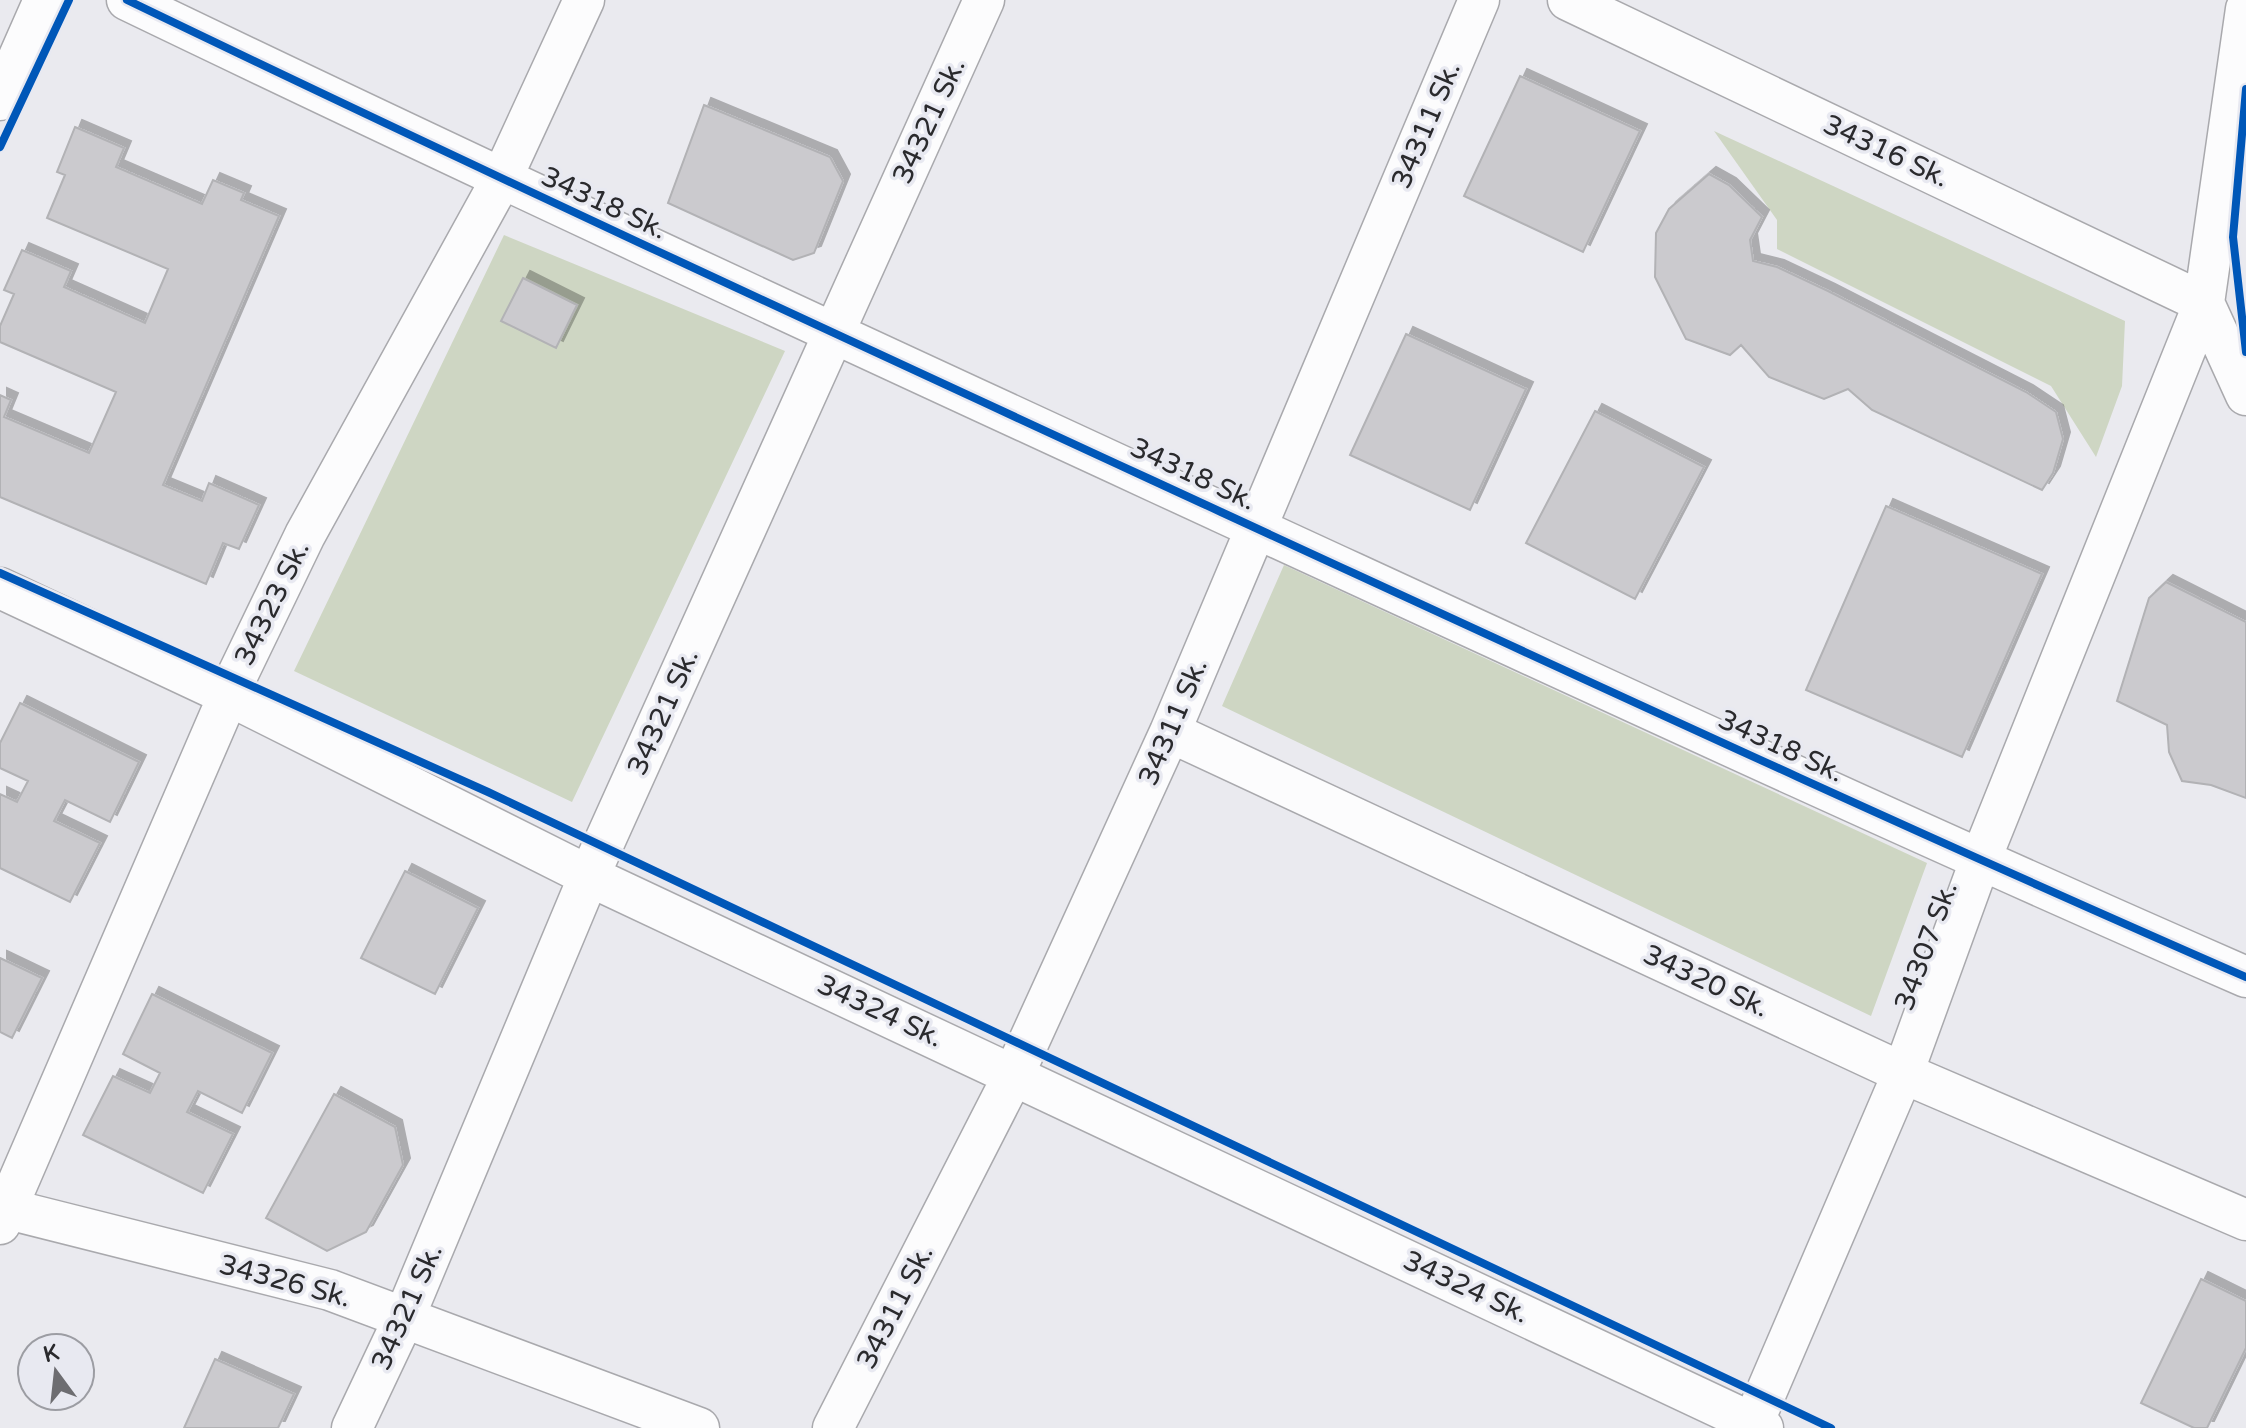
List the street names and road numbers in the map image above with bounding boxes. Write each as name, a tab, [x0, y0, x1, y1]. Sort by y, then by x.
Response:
street label: 34321 Sk.	[885, 53, 973, 189]
street label: 34311 Sk.	[1384, 56, 1468, 194]
street label: 34316 Sk.	[1818, 107, 1954, 195]
street label: 34318 Sk.	[536, 159, 672, 247]
street label: 34318 Sk.	[1125, 430, 1261, 518]
street label: 34323 Sk.	[227, 535, 317, 671]
street label: 34321 Sk.	[620, 644, 706, 780]
street label: 34311 Sk.	[1131, 653, 1215, 791]
street label: 34318 Sk.	[1713, 702, 1849, 790]
street label: 34307 Sk.	[1887, 877, 1965, 1015]
street label: 34320 Sk.	[1638, 937, 1774, 1025]
street label: 34324 Sk.	[812, 967, 948, 1055]
street label: 34321 Sk.	[364, 1239, 450, 1375]
street label: 34311 Sk.	[849, 1239, 941, 1375]
street label: 34324 Sk.	[1398, 1243, 1534, 1331]
street label: 34326 Sk.	[216, 1247, 354, 1315]

